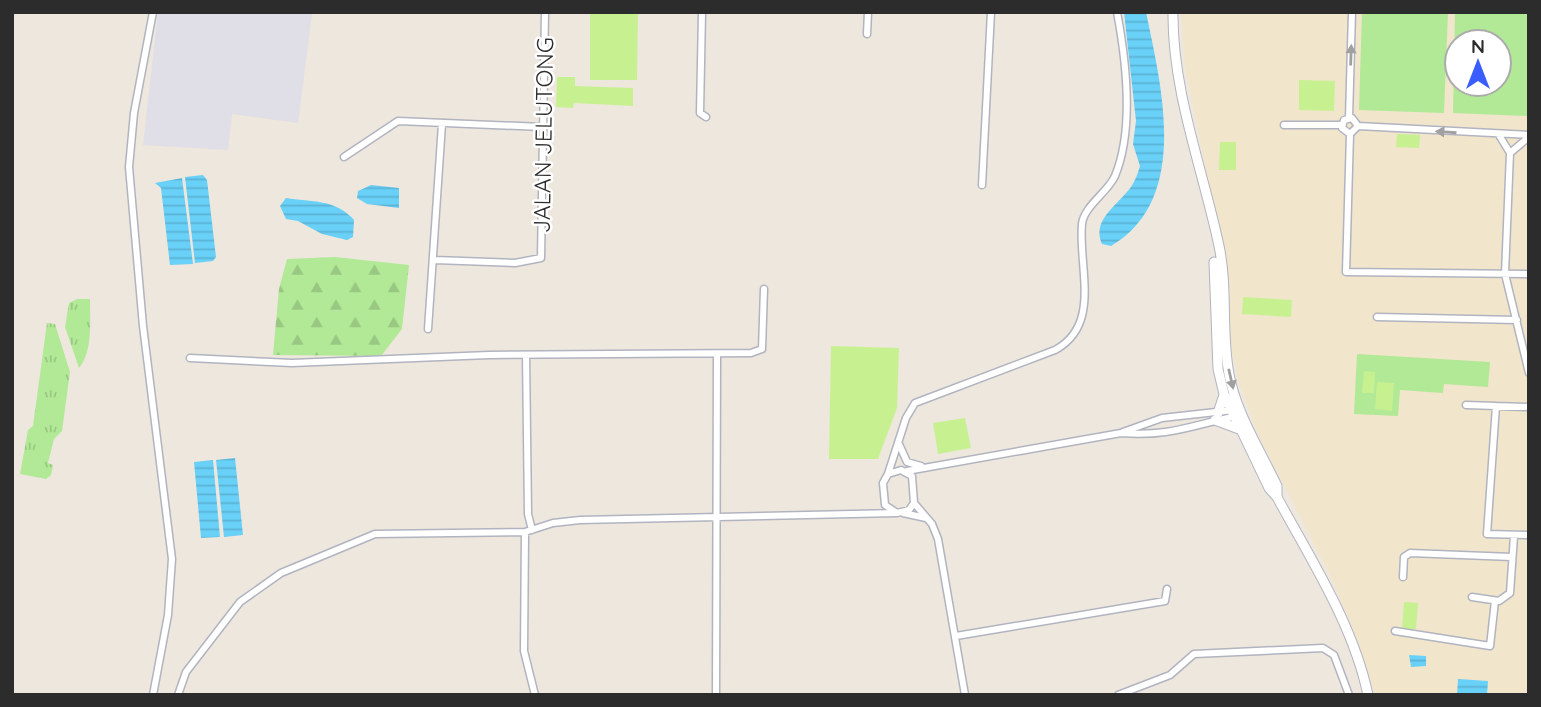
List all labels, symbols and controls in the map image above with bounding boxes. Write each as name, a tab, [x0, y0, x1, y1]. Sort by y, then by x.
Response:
north arrow	[1443, 28, 1513, 98]
text: N	[1471, 34, 1485, 58]
street label: JALAN JELUTONG	[527, 37, 559, 233]
one-way arrow	[1345, 44, 1356, 66]
one-way arrow	[1434, 126, 1456, 137]
one-way arrow	[1225, 368, 1236, 390]

